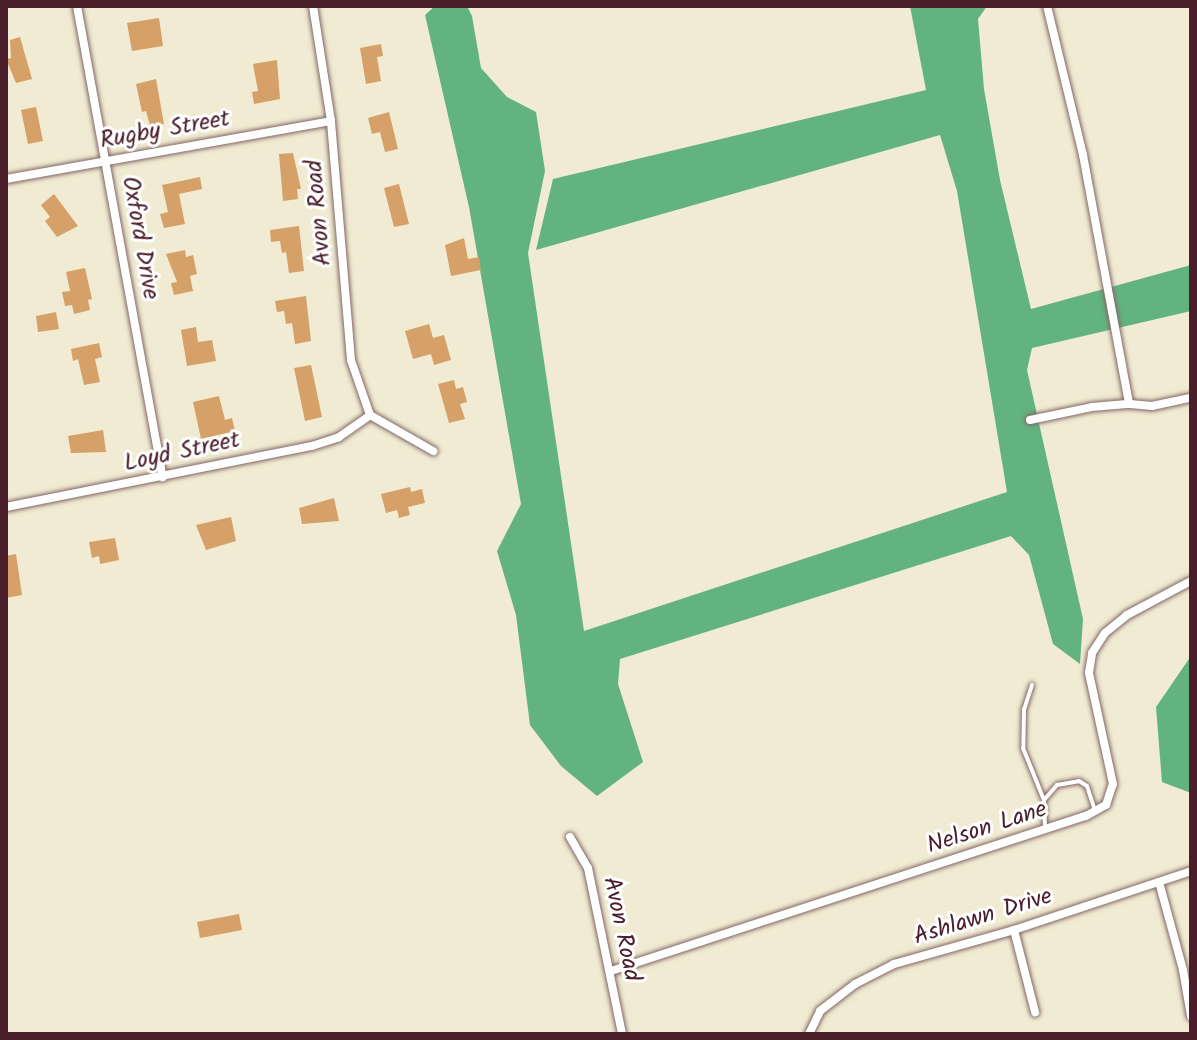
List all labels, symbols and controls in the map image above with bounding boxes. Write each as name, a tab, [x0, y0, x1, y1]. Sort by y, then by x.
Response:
street label: Rugby Street	[98, 104, 232, 156]
street label: Avon Road	[300, 159, 338, 267]
street label: Oxford Drive	[115, 174, 165, 302]
street label: Loyd Street	[121, 426, 243, 478]
street label: Nelson Lane	[923, 795, 1051, 861]
street label: Avon Road	[596, 874, 646, 984]
street label: Ashlawn Drive	[910, 882, 1056, 952]

